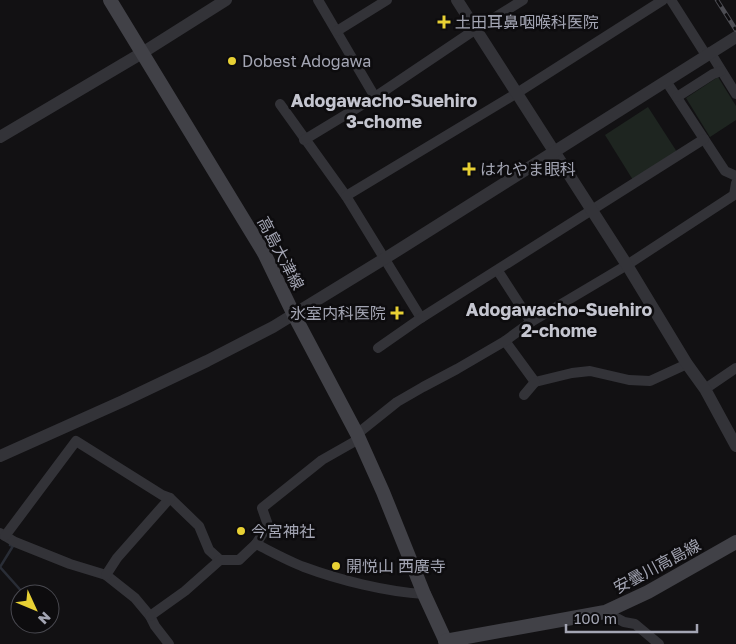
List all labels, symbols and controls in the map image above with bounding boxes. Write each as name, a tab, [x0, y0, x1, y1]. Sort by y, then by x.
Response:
place label: 土田耳鼻咽喉科医院	[455, 12, 599, 32]
marker: 土田耳鼻咽喉科医院	[437, 15, 451, 29]
place label: Dobest Adogawa	[242, 51, 371, 71]
marker: Dobest Adogawa	[226, 55, 238, 67]
district label: Adogawacho-Suehiro 3-chome	[291, 89, 477, 132]
place label: はれやま眼科	[480, 159, 576, 179]
marker: はれやま眼科	[462, 162, 476, 176]
street label: 高島大津線	[253, 213, 309, 293]
district label: Adogawacho-Suehiro 2-chome	[466, 298, 652, 341]
place label: 氷室内科医院	[290, 303, 386, 323]
marker: 氷室内科医院	[390, 306, 404, 320]
place label: 今宮神社	[251, 521, 315, 541]
marker: 今宮神社	[235, 525, 247, 537]
street label: 安曇川高島線	[610, 535, 704, 597]
place label: 開悦山 西廣寺	[346, 556, 446, 576]
marker: 開悦山 西廣寺	[330, 560, 342, 572]
north arrow	[10, 584, 60, 634]
scale bar	[566, 602, 697, 634]
text: N	[35, 609, 55, 628]
text: 100 m	[574, 609, 617, 627]

